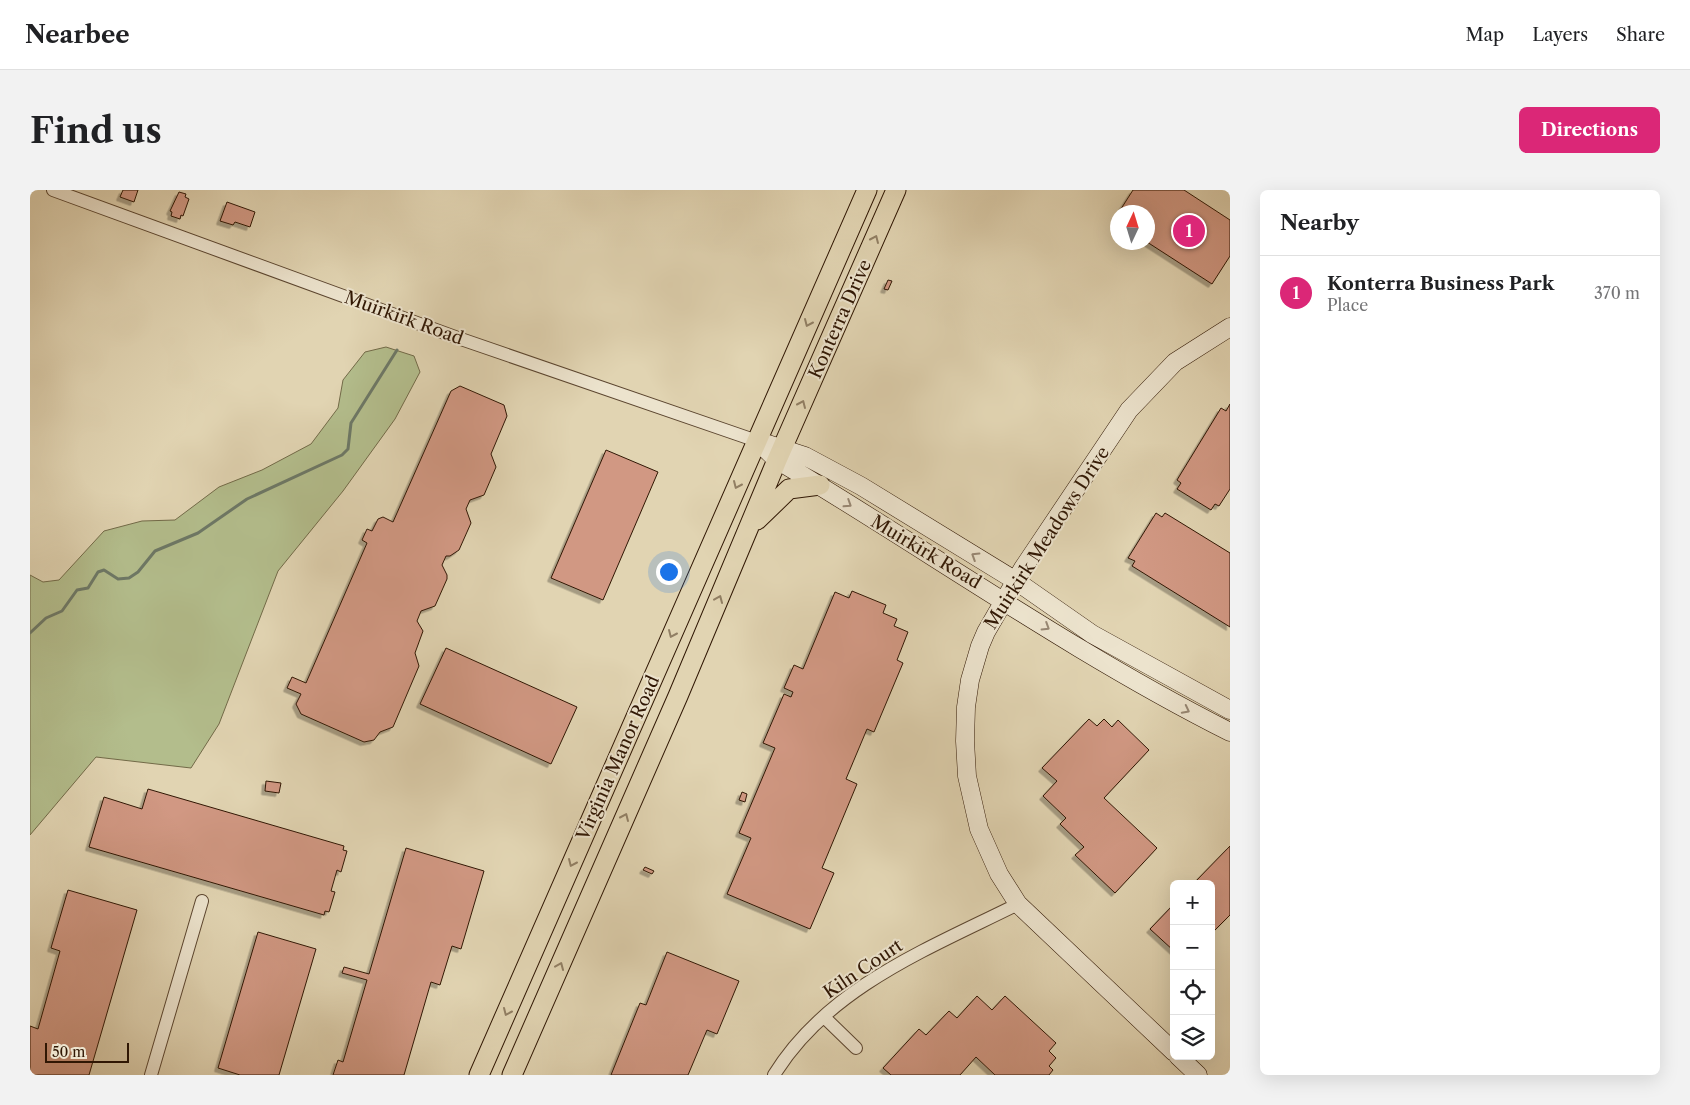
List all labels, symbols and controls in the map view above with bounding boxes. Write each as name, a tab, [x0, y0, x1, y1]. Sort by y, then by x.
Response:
text: Nearbee	[25, 20, 130, 49]
text: Map	[1466, 24, 1504, 46]
text: Layers	[1532, 24, 1588, 46]
text: Share	[1616, 24, 1665, 46]
button: Directions	[1519, 107, 1660, 153]
text: Find us	[30, 109, 162, 152]
north arrow	[1110, 205, 1155, 250]
text: Nearby	[1280, 210, 1359, 235]
pin: 1	[1173, 212, 1205, 250]
one-way arrow	[868, 235, 879, 244]
street label: Konterra Drive	[804, 256, 876, 382]
text: Konterra Business Park	[1327, 272, 1554, 295]
text: 1	[1292, 283, 1300, 303]
text: 370 m	[1594, 283, 1640, 303]
street label: Muirkirk Road	[342, 286, 466, 350]
text: Place	[1327, 295, 1368, 315]
one-way arrow	[804, 318, 815, 327]
one-way arrow	[796, 400, 807, 409]
street label: Muirkirk Meadows Drive	[980, 443, 1114, 633]
one-way arrow	[733, 480, 744, 489]
one-way arrow	[843, 498, 852, 508]
street label: Muirkirk Road	[867, 510, 985, 594]
one-way arrow	[971, 553, 980, 562]
your location	[656, 559, 682, 585]
one-way arrow	[713, 595, 723, 604]
one-way arrow	[1040, 621, 1049, 630]
one-way arrow	[667, 629, 678, 638]
street label: Virginia Manor Road	[571, 672, 664, 845]
one-way arrow	[1181, 703, 1190, 714]
one-way arrow	[618, 813, 629, 822]
one-way arrow	[567, 858, 578, 867]
map controls	[1170, 880, 1215, 1060]
button: +	[1170, 880, 1215, 925]
button: −	[1170, 925, 1215, 970]
street label: Kiln Court	[819, 934, 907, 1004]
one-way arrow	[553, 962, 564, 971]
button: locate	[1170, 970, 1215, 1015]
one-way arrow	[502, 1007, 513, 1016]
button: layers	[1170, 1015, 1215, 1060]
scale bar	[45, 1040, 129, 1063]
text: 50 m	[52, 1043, 85, 1061]

